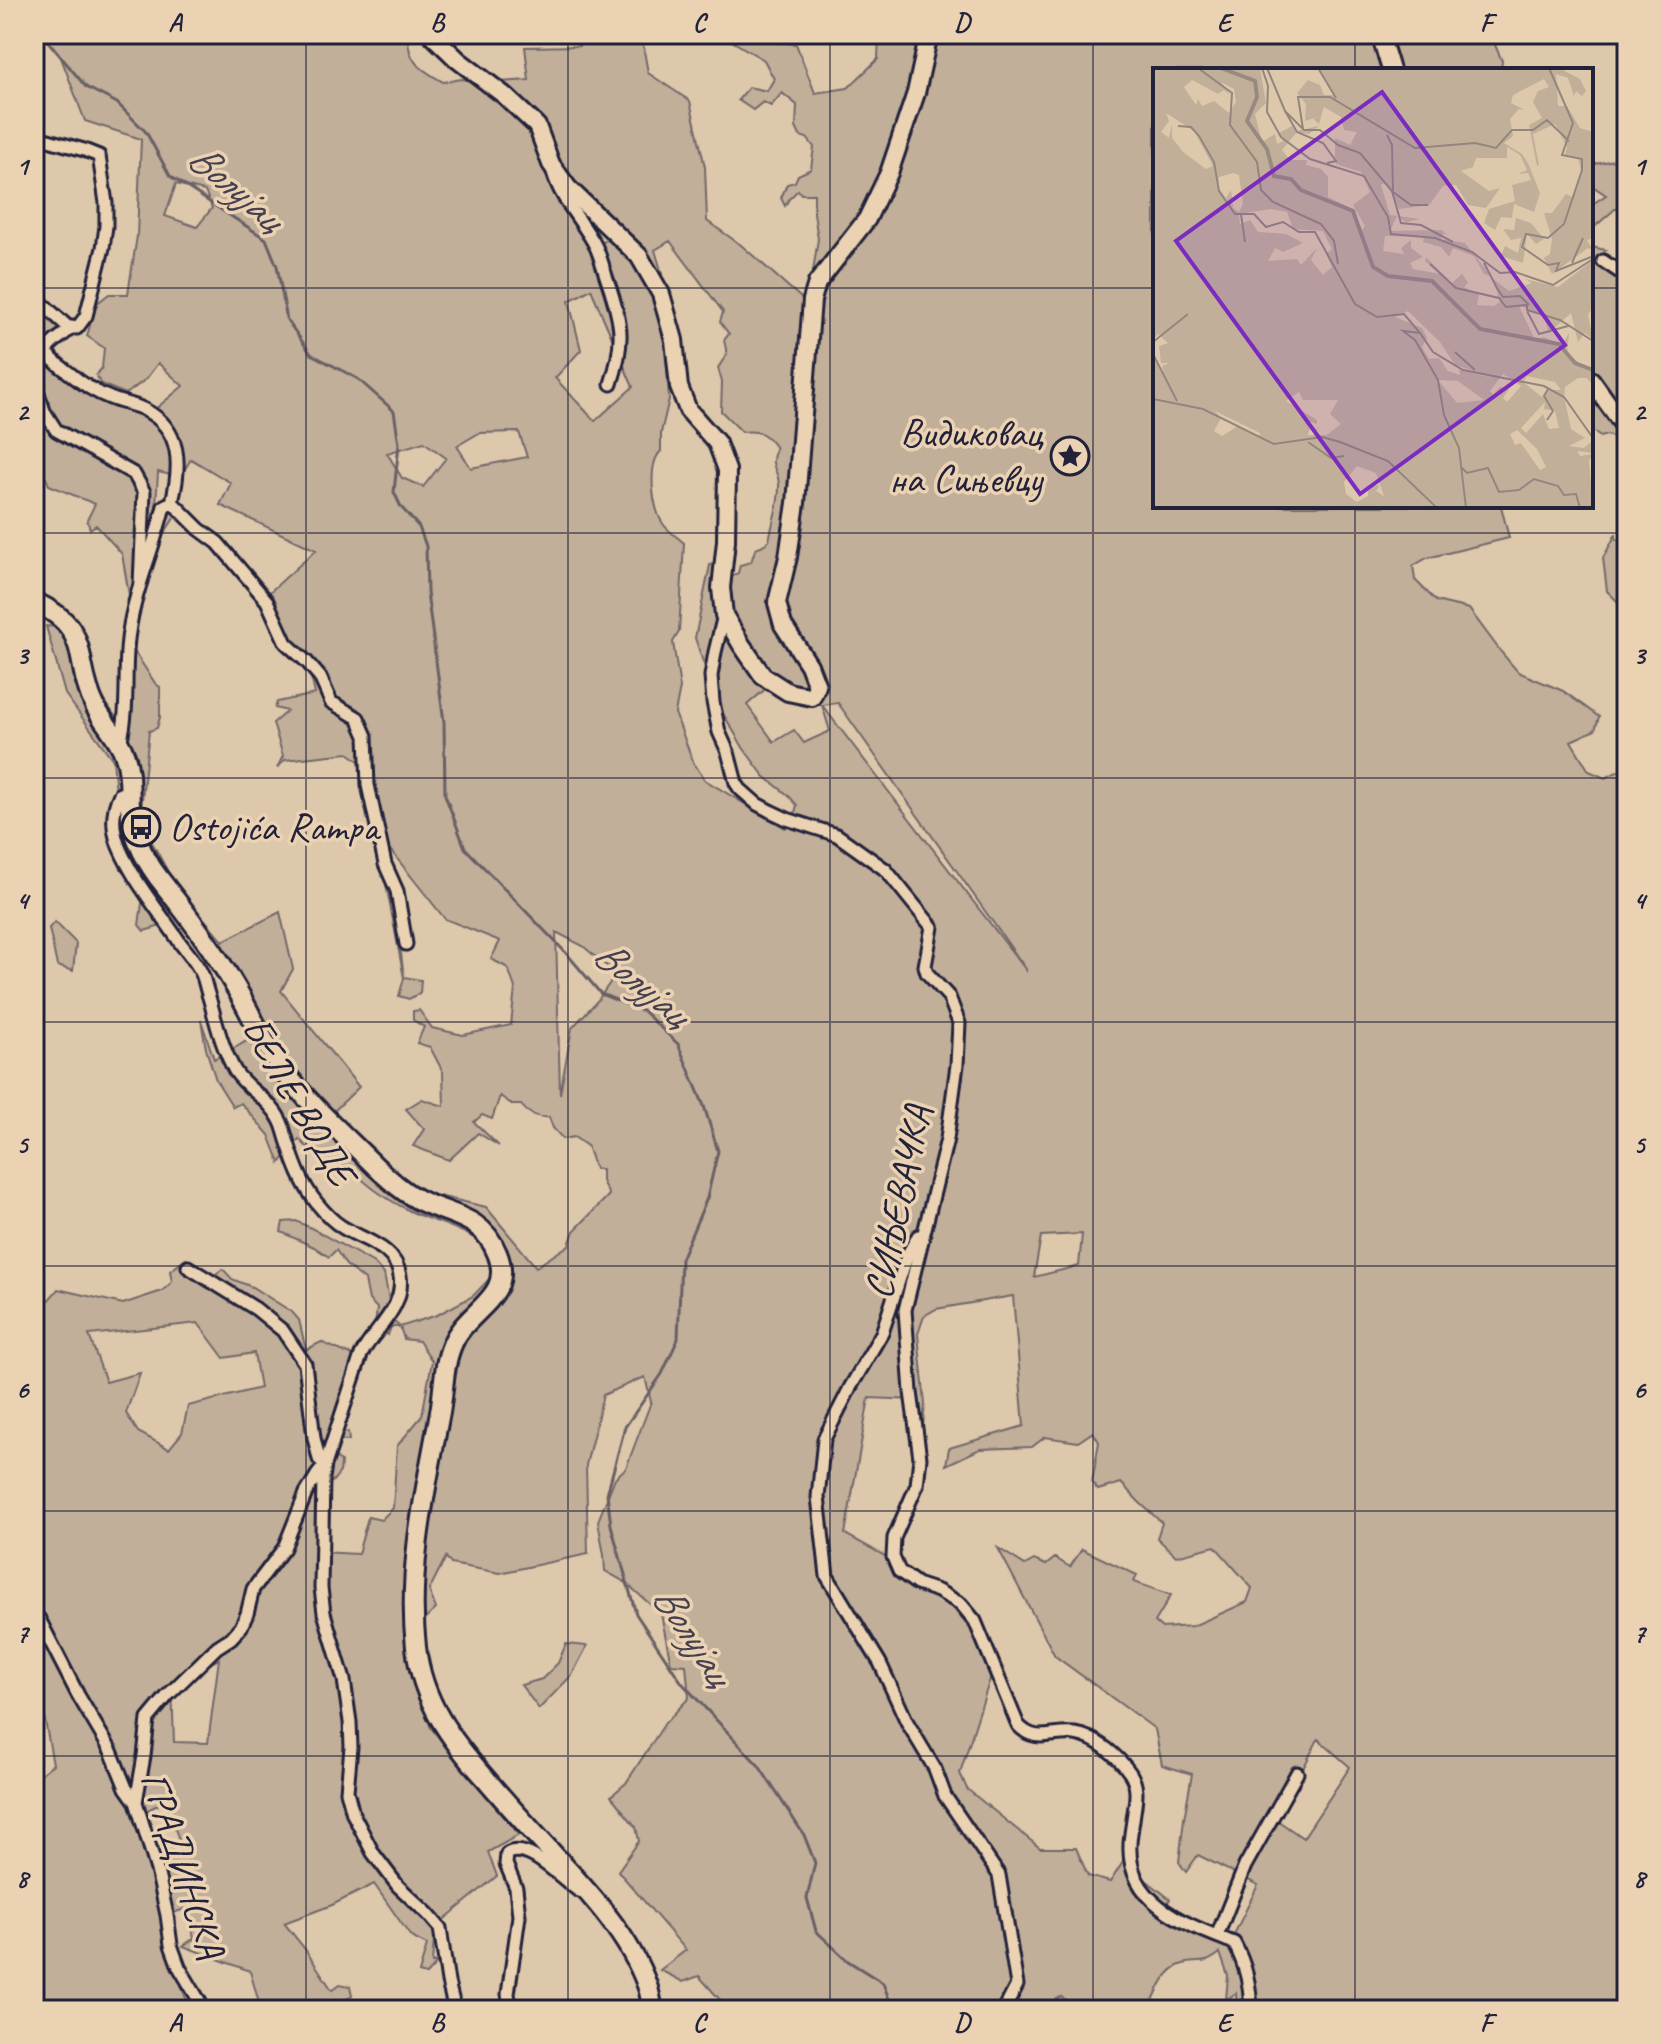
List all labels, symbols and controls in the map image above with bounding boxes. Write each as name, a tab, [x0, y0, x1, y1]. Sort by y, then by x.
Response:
text: A	[168, 6, 183, 39]
text: B	[430, 6, 446, 39]
text: C	[693, 6, 709, 39]
text: D	[954, 6, 972, 39]
text: E	[1217, 6, 1235, 39]
text: F	[1480, 6, 1498, 39]
inset map	[1153, 68, 1593, 508]
water label: Волујац	[177, 131, 298, 246]
text: 1	[16, 150, 31, 183]
text: 1	[1633, 150, 1648, 183]
text: 2	[16, 395, 30, 428]
text: 2	[1633, 395, 1647, 428]
place label: Видиковац на Сињевцу	[889, 408, 1044, 504]
place icon: Видиковац на Сињевцу	[1049, 435, 1091, 477]
text: 3	[16, 639, 30, 672]
text: 3	[1633, 639, 1647, 672]
place label: Ostojića Rampa	[169, 802, 382, 852]
bus stop icon: Ostojića Rampa	[120, 806, 162, 848]
text: 4	[16, 884, 31, 917]
text: 4	[1633, 884, 1648, 917]
water label: Волујац	[583, 927, 705, 1042]
street label: БЕЛЕ ВОДЕ	[231, 1007, 369, 1198]
street label: СИЊЕВАЧКА	[853, 1100, 943, 1303]
text: 5	[16, 1128, 30, 1161]
text: 5	[1633, 1128, 1647, 1161]
text: 6	[16, 1373, 30, 1406]
text: 6	[1633, 1373, 1647, 1406]
water label: Волујац	[641, 1574, 748, 1699]
text: 7	[16, 1617, 30, 1650]
text: 7	[1633, 1617, 1647, 1650]
street label: ГРАДИНСКА	[129, 1765, 237, 1966]
text: 8	[16, 1862, 31, 1895]
text: 8	[1633, 1862, 1648, 1895]
text: A	[168, 2006, 183, 2039]
text: B	[430, 2006, 446, 2039]
text: C	[693, 2006, 709, 2039]
text: D	[954, 2006, 972, 2039]
text: E	[1217, 2006, 1235, 2039]
text: F	[1480, 2006, 1498, 2039]

